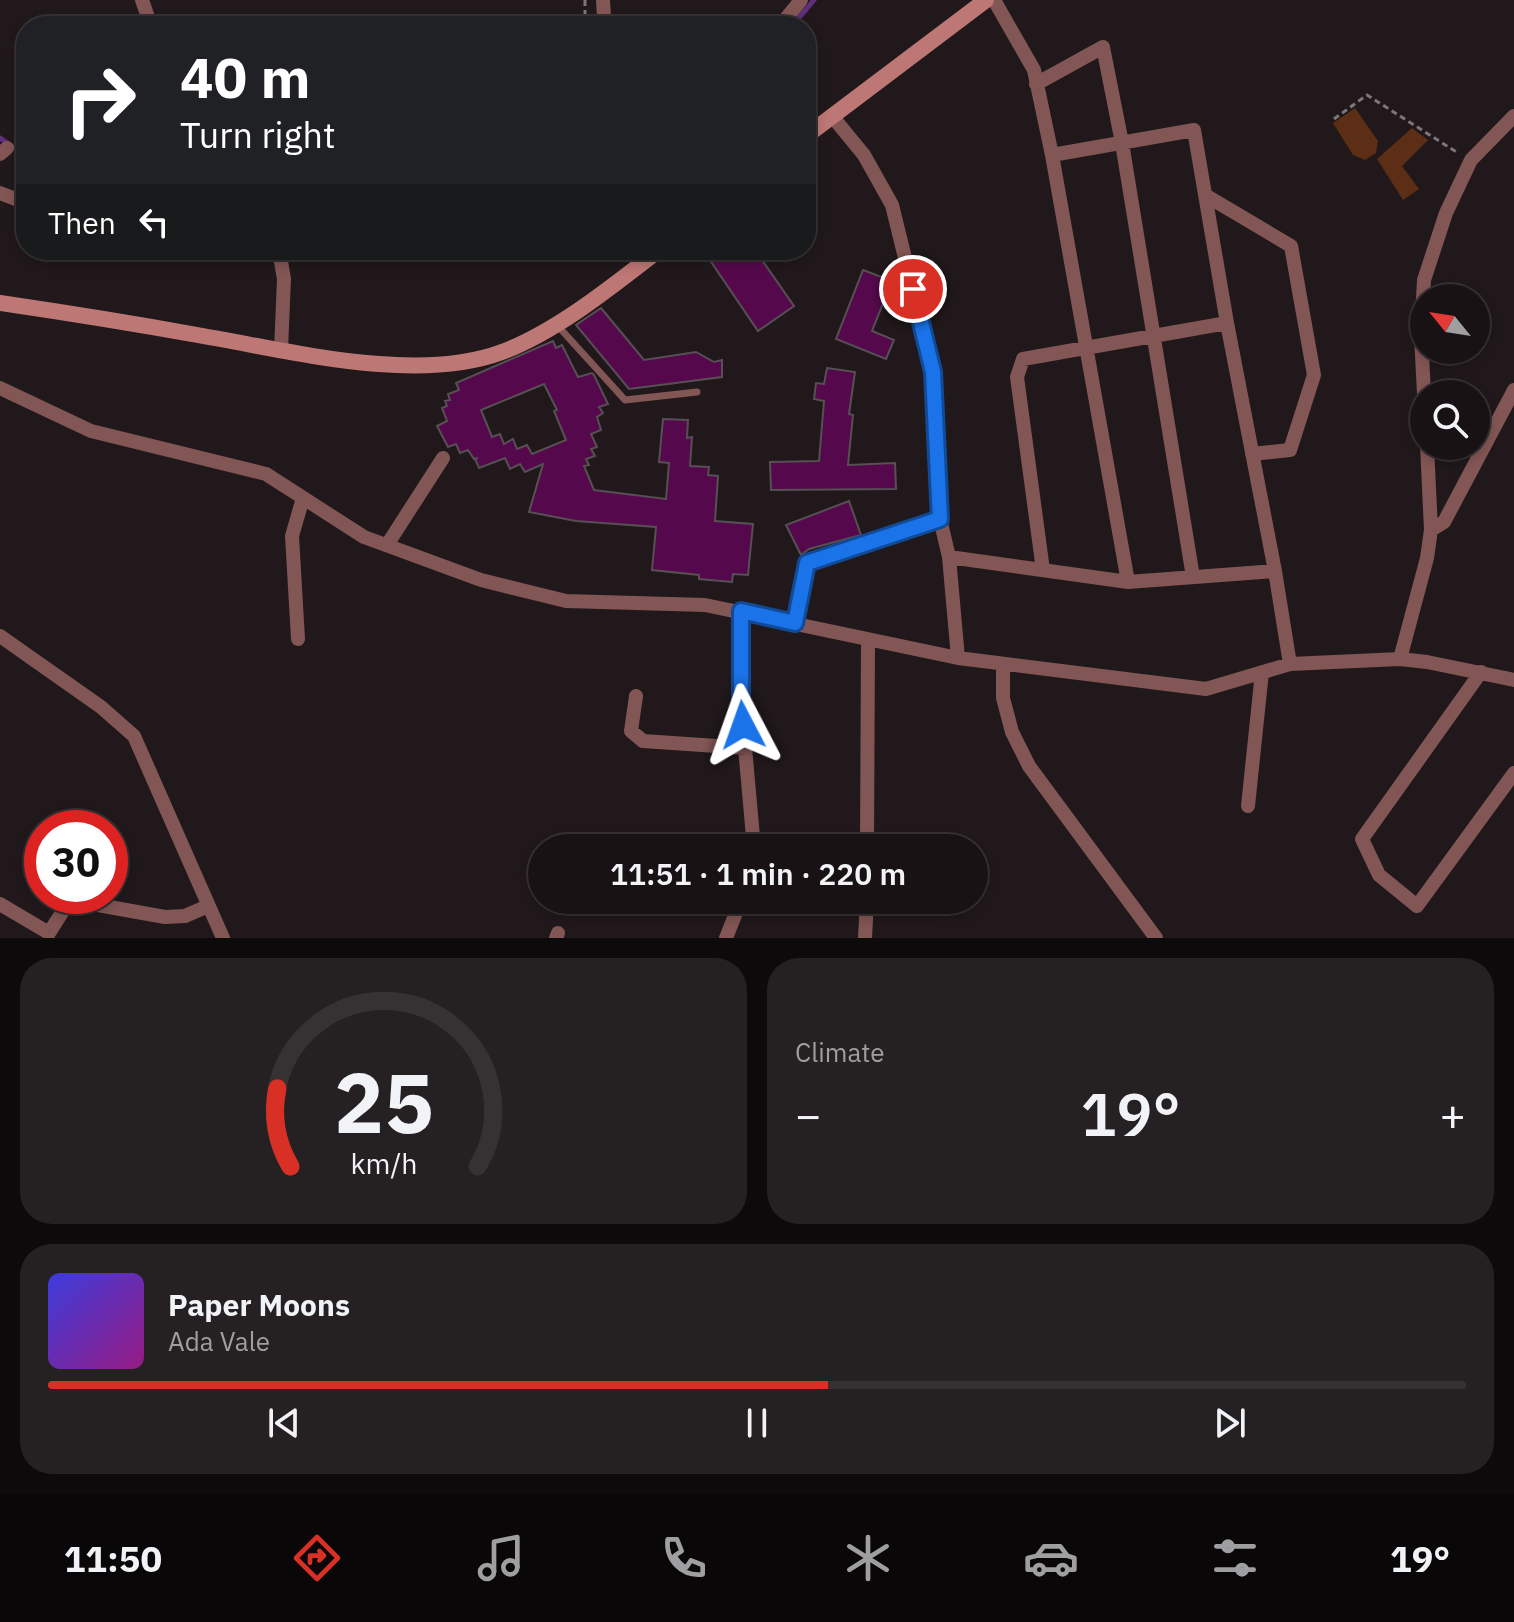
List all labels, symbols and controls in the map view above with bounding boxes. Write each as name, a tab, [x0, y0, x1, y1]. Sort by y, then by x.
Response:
text: 40 m	[180, 41, 310, 113]
icon: right	[48, 48, 152, 152]
text: Turn right	[180, 111, 336, 158]
icon: left	[132, 200, 176, 244]
text: Then	[48, 203, 116, 242]
pin	[879, 255, 947, 323]
icon: arrive	[891, 267, 935, 311]
north arrow	[1410, 284, 1490, 364]
map controls	[1410, 284, 1490, 460]
button: search	[1410, 380, 1490, 460]
position arrow	[701, 683, 785, 767]
speed limit sign: 30	[24, 810, 128, 914]
text: 11:51 · 1 min · 220 m	[610, 854, 906, 893]
text: Climate	[795, 1035, 885, 1069]
text: 25	[334, 1048, 433, 1156]
text: 19°	[1080, 1074, 1181, 1153]
text: −	[795, 1086, 821, 1143]
text: +	[1440, 1086, 1466, 1143]
text: km/h	[350, 1145, 417, 1182]
text: Paper Moons	[168, 1285, 350, 1324]
text: Ada Vale	[168, 1324, 270, 1358]
icon: previous	[262, 1401, 306, 1445]
icon: pause	[735, 1401, 779, 1445]
icon: next	[1208, 1401, 1252, 1445]
icon: directions	[289, 1530, 345, 1586]
icon: music	[473, 1530, 529, 1586]
icon: phone	[656, 1530, 712, 1586]
icon: climate	[840, 1530, 896, 1586]
icon: car	[1023, 1530, 1079, 1586]
icon: filters	[1207, 1530, 1263, 1586]
text: 11:50	[64, 1535, 162, 1582]
text: 19°	[1390, 1535, 1450, 1582]

